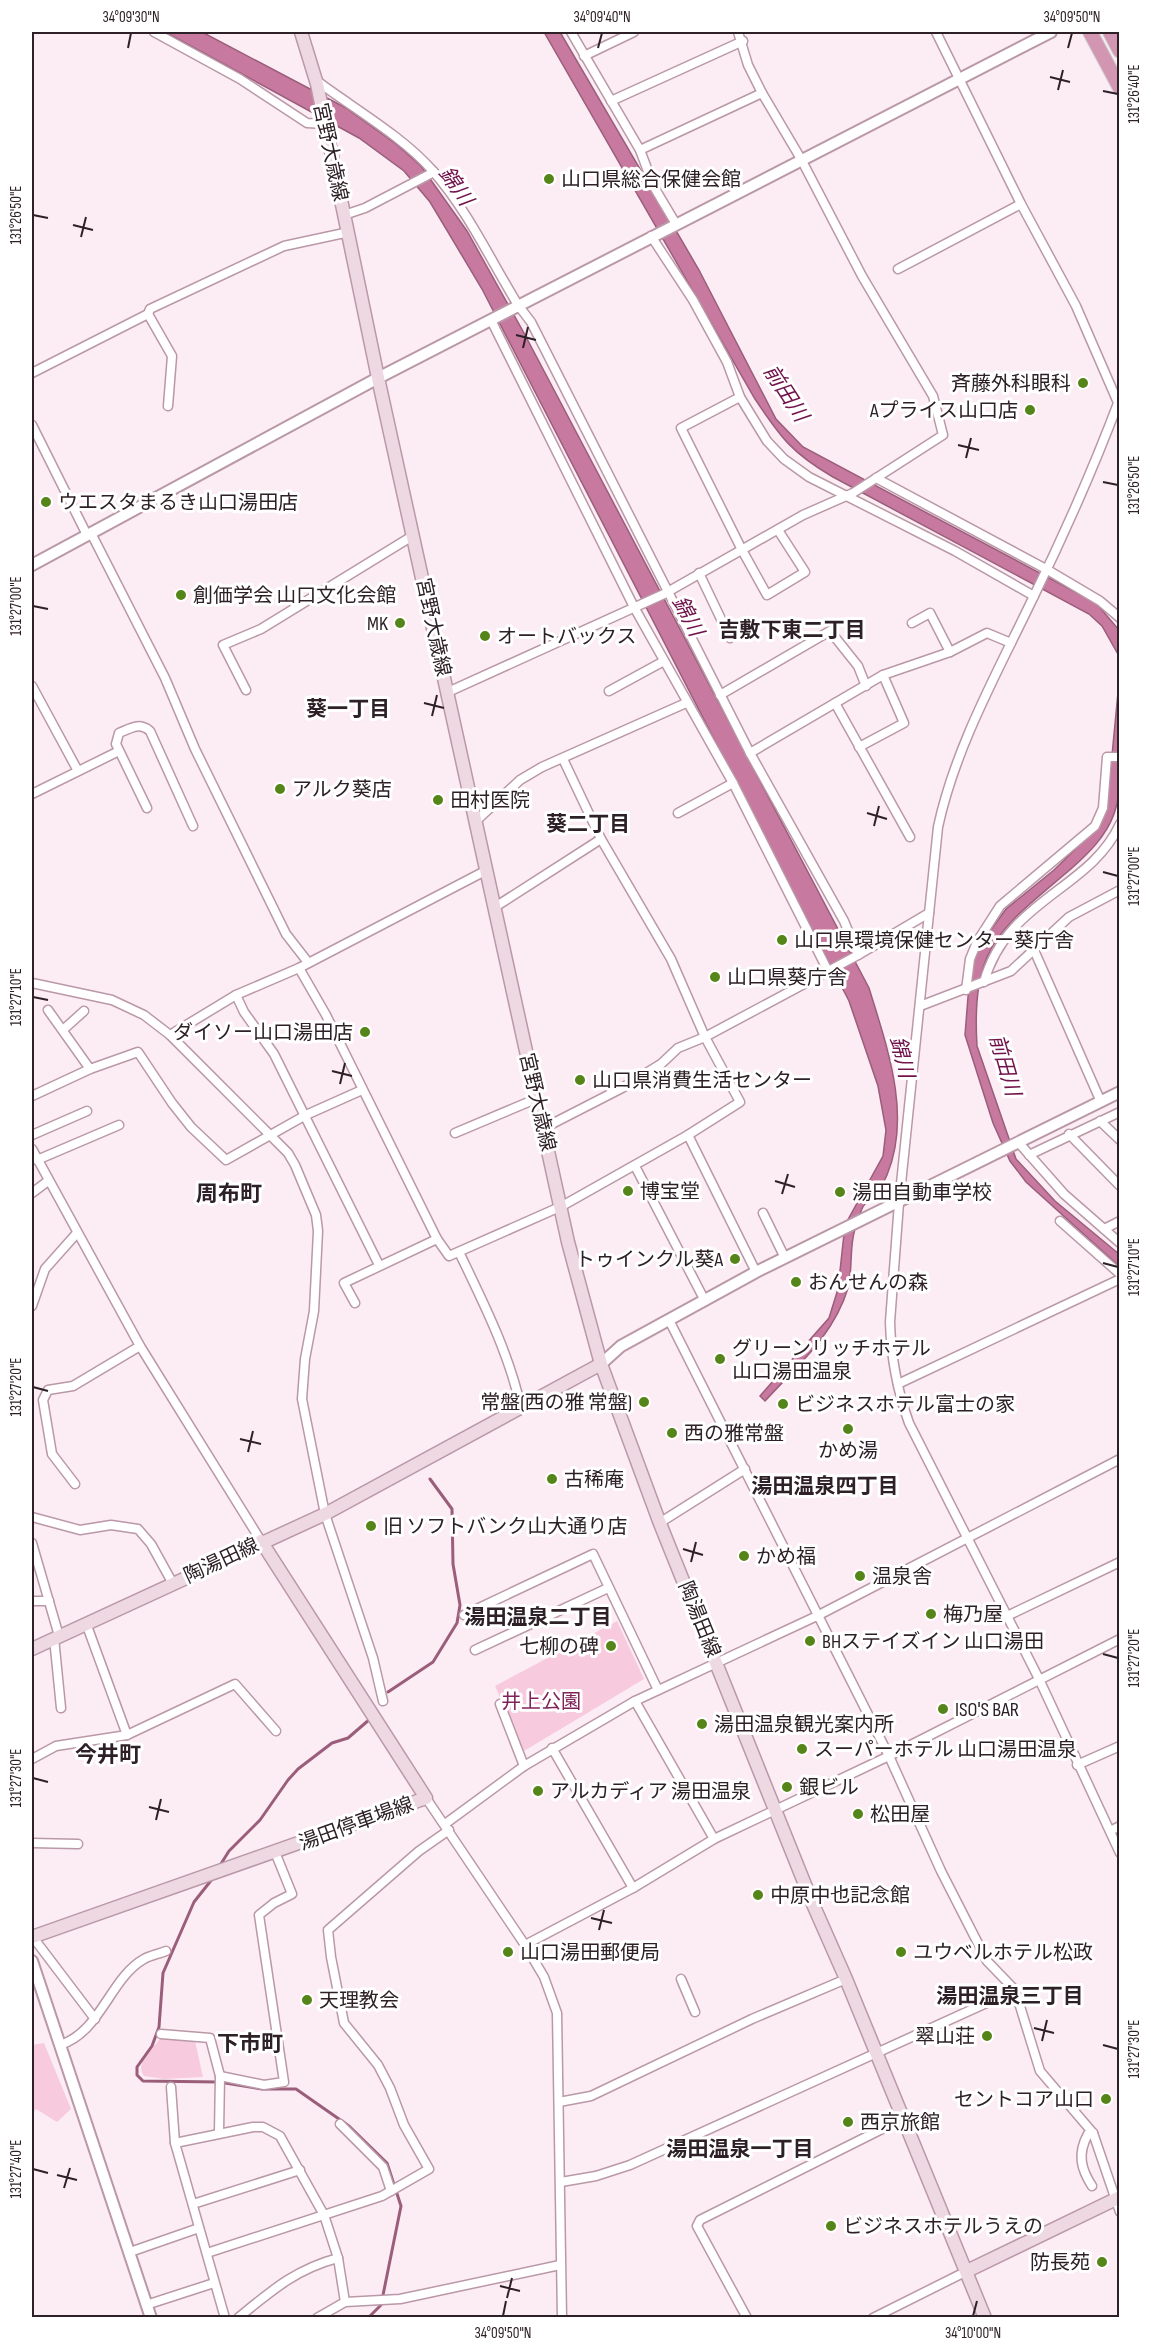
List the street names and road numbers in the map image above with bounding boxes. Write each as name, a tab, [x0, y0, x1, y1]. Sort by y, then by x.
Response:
street label: 宮野大歳線	[308, 101, 352, 204]
street label: 宮野大歳線	[411, 576, 455, 679]
street label: 宮野大歳線	[514, 1051, 560, 1154]
street label: 陶湯田線	[180, 1533, 263, 1589]
street label: 陶湯田線	[673, 1578, 725, 1661]
street label: 湯田停車場線	[296, 1792, 417, 1856]

